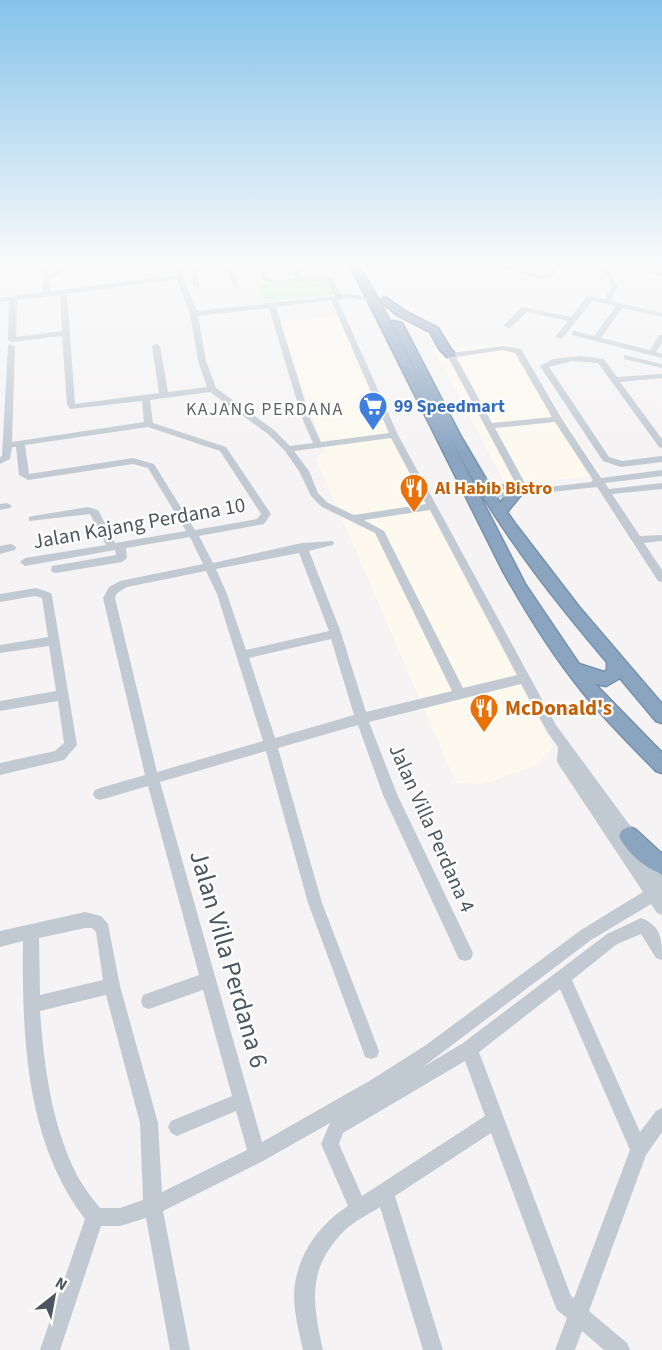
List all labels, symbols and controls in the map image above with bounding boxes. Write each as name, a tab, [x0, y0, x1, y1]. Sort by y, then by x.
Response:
supermarket icon: 99 Speedmart	[357, 390, 389, 432]
place label: 99 Speedmart	[394, 394, 505, 419]
district label: KAJANG PERDANA	[186, 397, 344, 422]
restaurant icon: Al Habib Bistro	[398, 472, 430, 514]
place label: Al Habib Bistro	[434, 476, 552, 501]
street label: Jalan Kajang Perdana 10	[30, 490, 248, 556]
restaurant icon: McDonald's	[468, 692, 500, 734]
place label: McDonald's	[505, 693, 612, 723]
street label: Jalan Villa Perdana 4	[381, 739, 483, 917]
street label: Jalan Villa Perdana 6	[180, 846, 278, 1072]
north arrow	[24, 1266, 84, 1326]
text: N	[51, 1272, 71, 1296]

